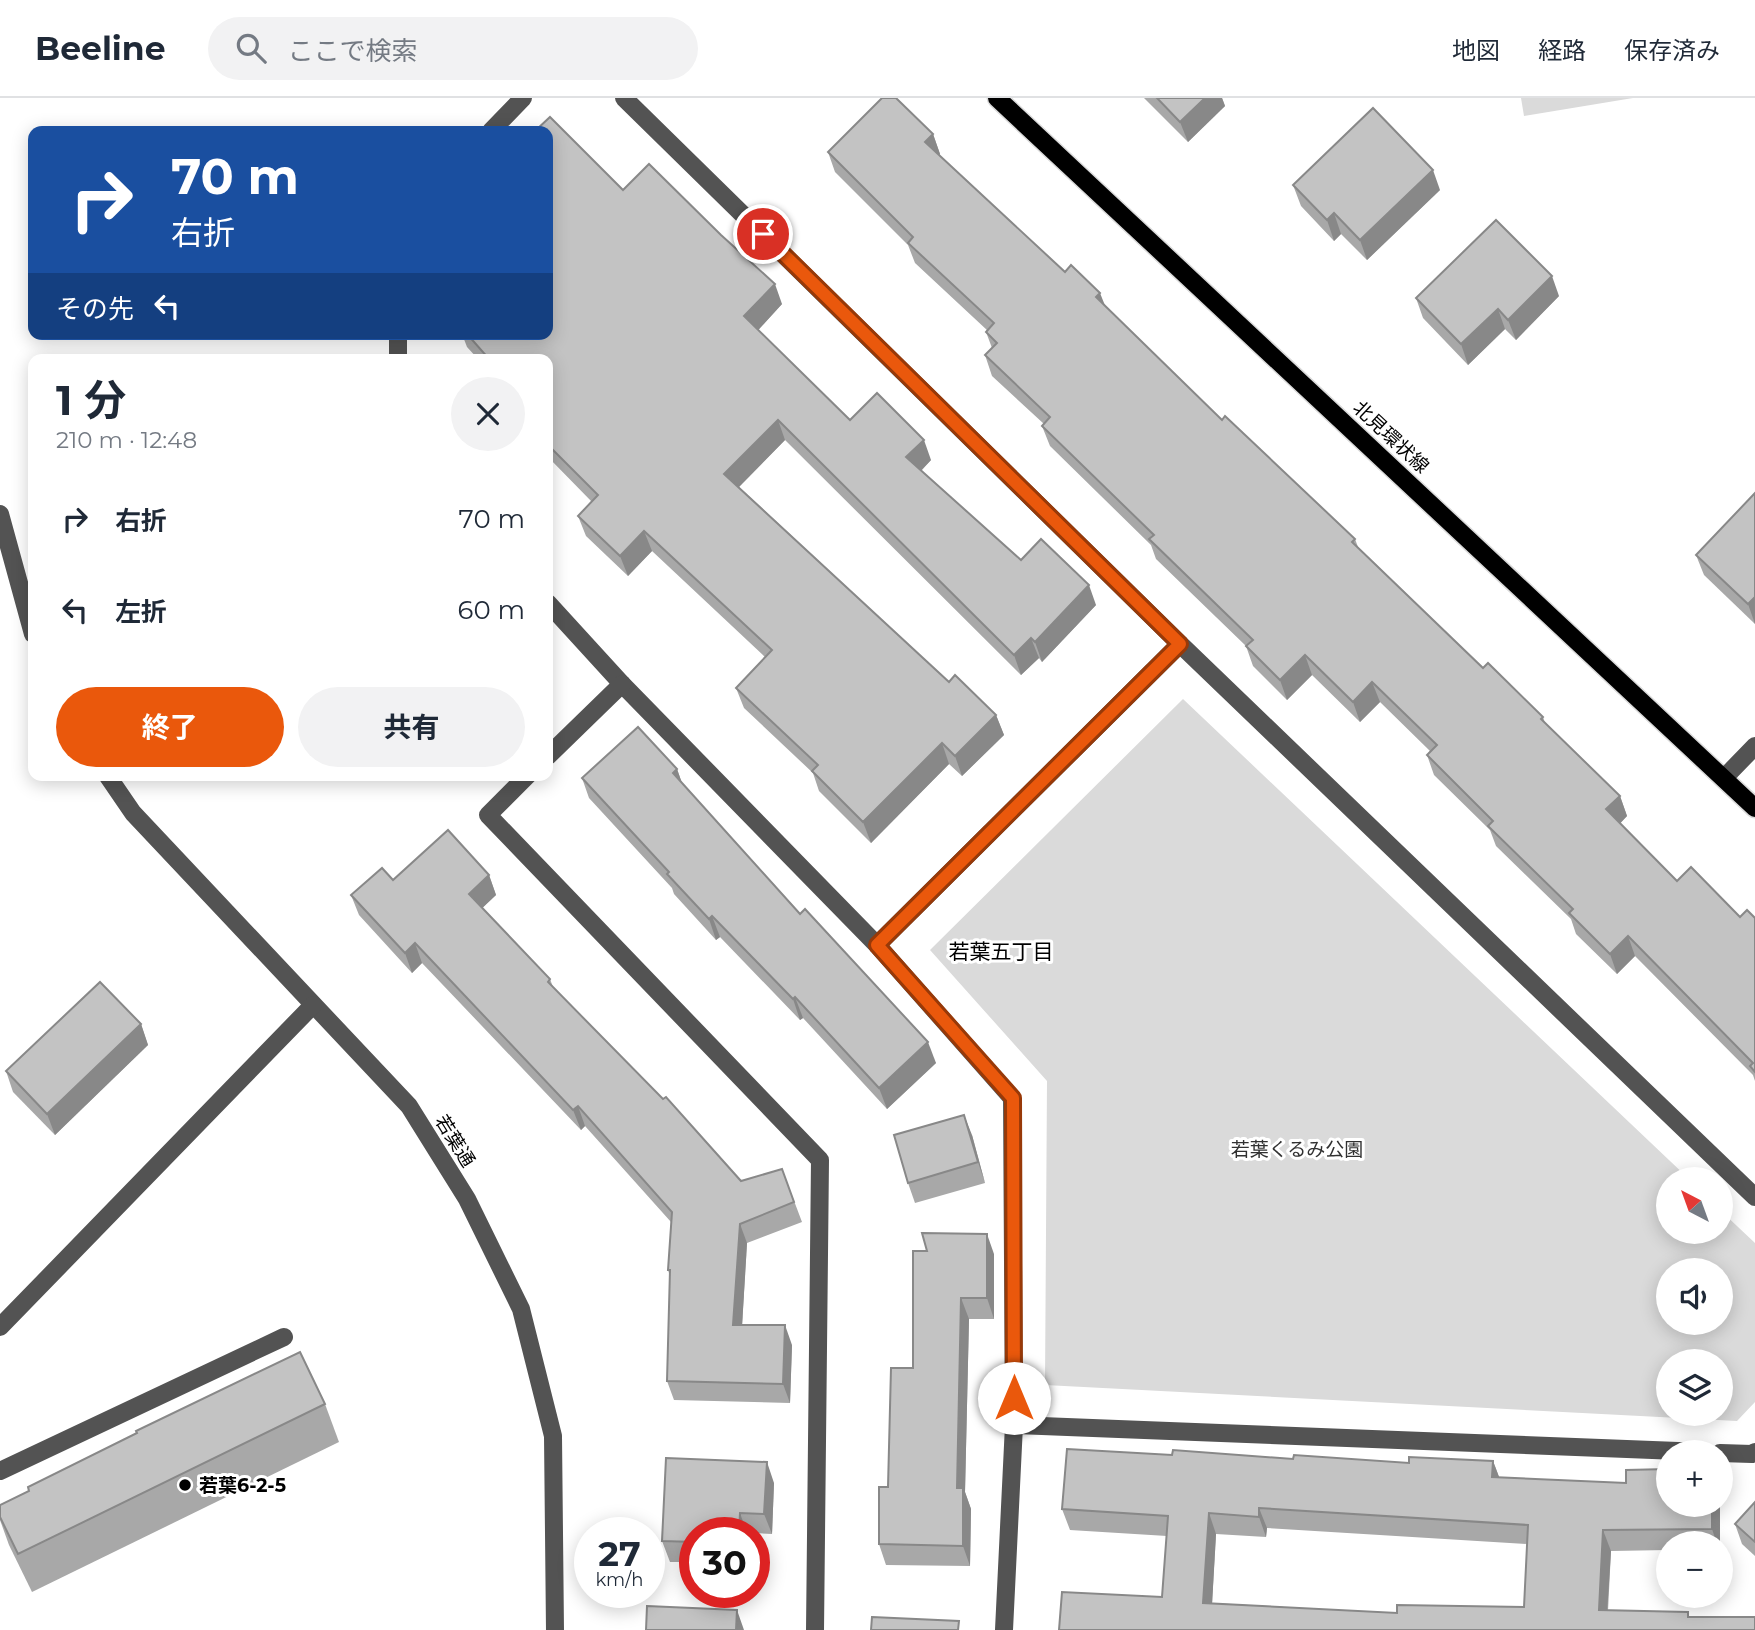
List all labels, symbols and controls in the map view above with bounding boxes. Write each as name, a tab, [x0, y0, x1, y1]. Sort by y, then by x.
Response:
search box	[208, 17, 698, 80]
text: Beeline	[35, 28, 166, 68]
icon: search	[232, 29, 270, 67]
text: ここで検索	[288, 35, 418, 67]
text: 地図	[1452, 36, 1500, 65]
text: 経路	[1538, 36, 1586, 65]
text: 保存済み	[1624, 36, 1720, 65]
text: 70 m	[171, 147, 299, 206]
icon: right	[56, 154, 147, 245]
pin	[733, 204, 793, 264]
text: 右折	[171, 213, 235, 252]
icon: arrive	[744, 215, 782, 253]
icon: left	[148, 287, 186, 325]
text: その先	[56, 293, 134, 325]
text: 1 分	[56, 374, 126, 426]
button: close	[451, 377, 525, 451]
street label: 北見環状線	[1348, 396, 1434, 478]
text: 210 m · 12:48	[56, 426, 197, 454]
icon: right	[56, 500, 94, 538]
text: 70 m	[459, 503, 525, 535]
text: 右折	[115, 505, 167, 537]
icon: left	[56, 591, 94, 629]
text: 60 m	[458, 594, 525, 626]
text: 左折	[115, 596, 167, 628]
button: 終了	[56, 687, 284, 767]
button: 共有	[298, 687, 525, 767]
district label: 若葉五丁目	[949, 939, 1054, 964]
street label: 若葉通	[430, 1111, 480, 1171]
park label: 若葉くるみ公園	[1231, 1138, 1363, 1161]
north arrow	[1656, 1167, 1732, 1244]
map controls	[1656, 1167, 1733, 1608]
button: sound	[1656, 1258, 1733, 1335]
button: layers	[1656, 1349, 1733, 1426]
position arrow	[977, 1361, 1051, 1435]
button: +	[1656, 1440, 1733, 1517]
place label: 若葉6-2-5	[199, 1474, 286, 1497]
marker: 若葉6-2-5	[177, 1477, 193, 1493]
speed limit sign: 30	[679, 1517, 770, 1608]
button: −	[1656, 1531, 1733, 1608]
text: 27	[598, 1532, 641, 1575]
text: km/h	[595, 1569, 644, 1591]

